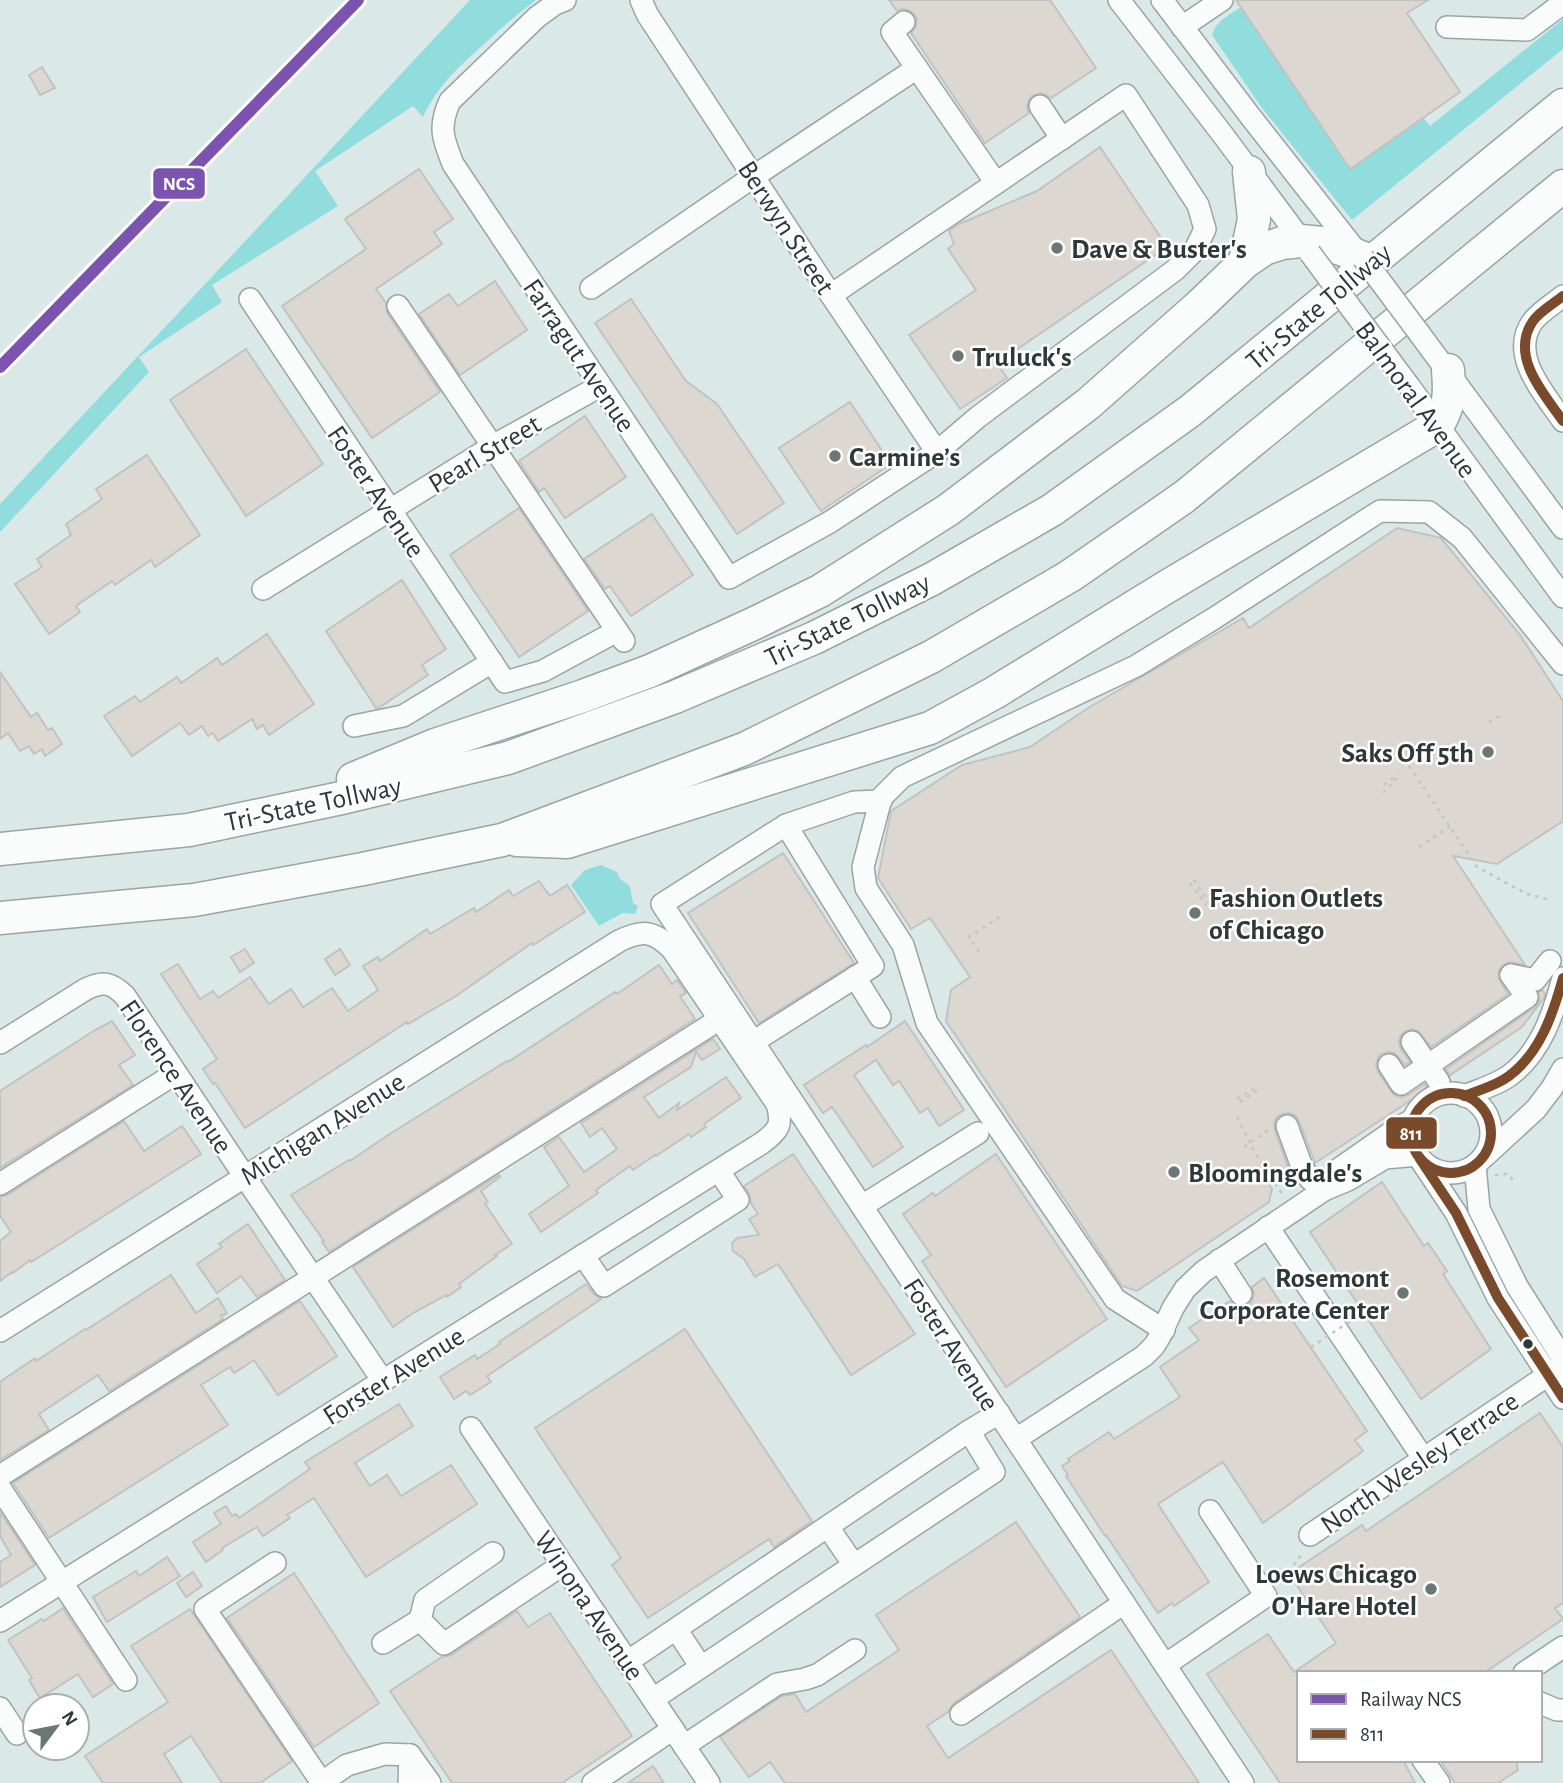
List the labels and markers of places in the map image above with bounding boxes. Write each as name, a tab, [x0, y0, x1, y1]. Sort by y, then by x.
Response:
place label: Dave & Buster's	[1071, 236, 1247, 264]
marker: Dave & Buster's	[1049, 240, 1065, 256]
place label: Truluck's	[972, 344, 1072, 372]
marker: Truluck's	[950, 348, 966, 364]
place label: Carmine’s	[849, 444, 960, 472]
marker: Carmine’s	[827, 448, 843, 464]
place label: Saks Off 5th	[1341, 740, 1474, 768]
marker: Saks Off 5th	[1480, 744, 1496, 760]
place label: Fashion Outlets of Chicago	[1209, 885, 1383, 945]
marker: Fashion Outlets of Chicago	[1187, 905, 1203, 921]
place label: Bloomingdale's	[1188, 1160, 1362, 1188]
marker: Bloomingdale's	[1166, 1164, 1182, 1180]
place label: Rosemont Corporate Center	[1199, 1265, 1390, 1325]
marker: Rosemont Corporate Center	[1395, 1285, 1411, 1301]
unlabelled marker	[1521, 1337, 1535, 1351]
place label: Loews Chicago O'Hare Hotel	[1255, 1561, 1417, 1621]
marker: Loews Chicago O'Hare Hotel	[1423, 1581, 1439, 1597]

